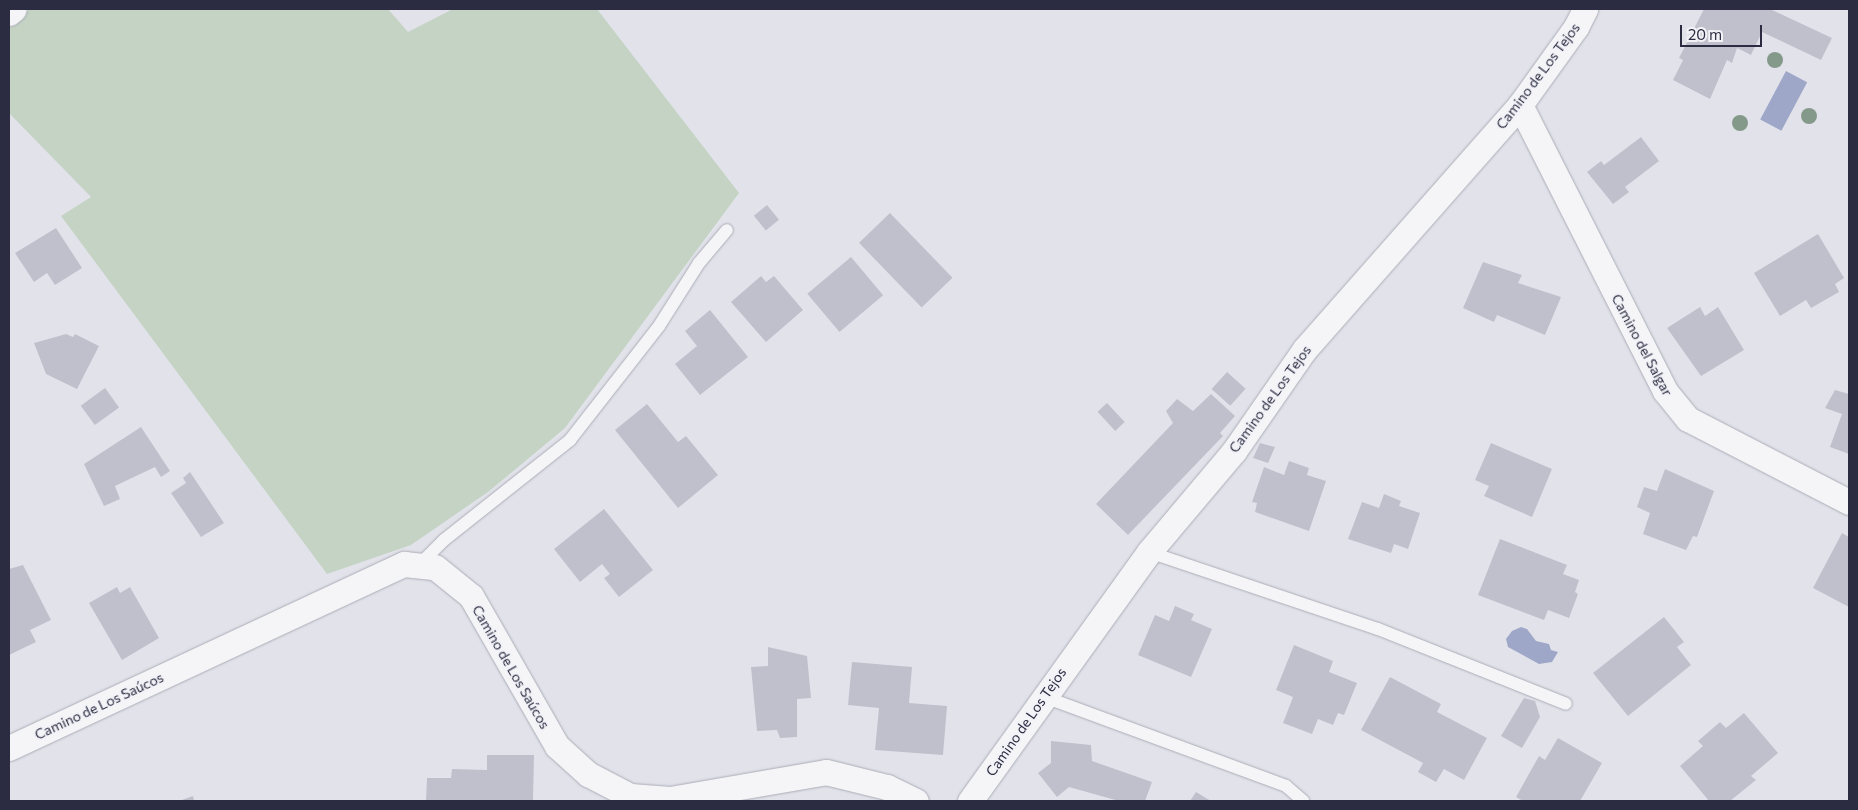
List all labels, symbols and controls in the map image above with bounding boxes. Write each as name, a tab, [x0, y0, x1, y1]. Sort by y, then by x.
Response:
scale bar	[1683, 15, 1766, 47]
street label: Camino de Los Tejos	[1493, 20, 1583, 132]
text: 20 m	[1688, 25, 1722, 43]
street label: Camino del Salgar	[1608, 291, 1676, 399]
street label: Camino de Los Tejos	[1225, 342, 1315, 456]
street label: Camino de Los Saúcos	[469, 602, 553, 732]
street label: Camino de Los Tejos	[982, 664, 1070, 780]
street label: Camino de Los Saúcos	[32, 669, 166, 743]

